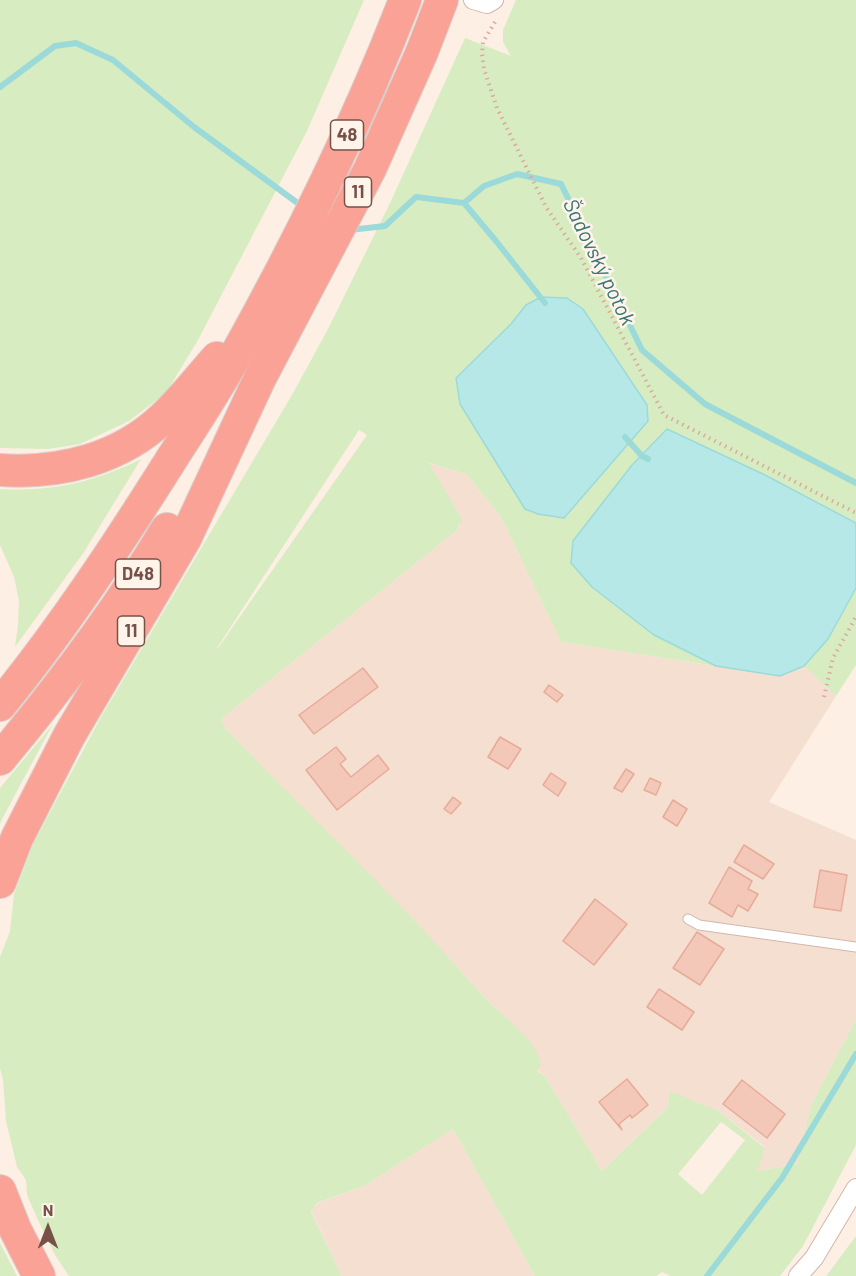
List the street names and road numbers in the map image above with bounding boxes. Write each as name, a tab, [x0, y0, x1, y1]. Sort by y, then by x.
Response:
road number: 48	[330, 120, 364, 150]
road number: 11	[344, 177, 372, 207]
road number: D48	[116, 559, 160, 589]
road number: 11	[118, 616, 144, 646]

